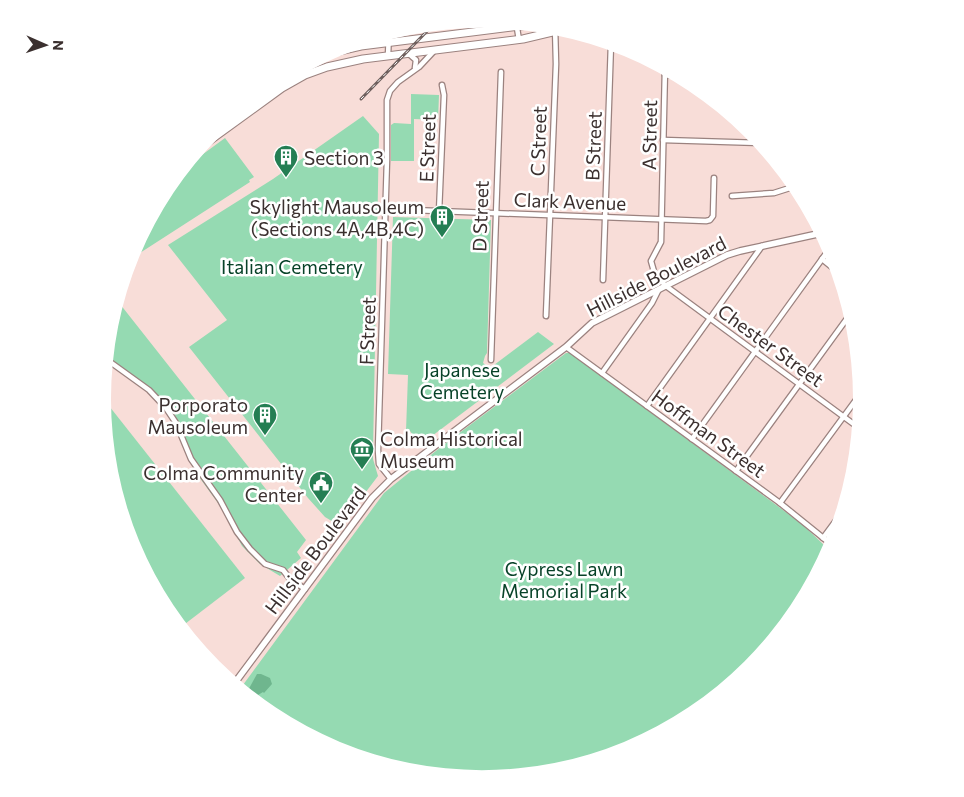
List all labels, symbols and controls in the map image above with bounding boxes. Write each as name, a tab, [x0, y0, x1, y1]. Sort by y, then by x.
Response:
north arrow	[20, 20, 70, 70]
text: N	[50, 40, 67, 51]
street label: A Street	[637, 99, 661, 170]
street label: C Street	[525, 105, 551, 177]
street label: B Street	[580, 111, 606, 181]
street label: E Street	[414, 113, 440, 183]
building icon: Section 3	[273, 144, 299, 178]
place label: Section 3	[304, 146, 384, 169]
street label: D Street	[467, 180, 493, 252]
street label: Clark Avenue	[513, 188, 627, 214]
place label: Skylight Mausoleum (Sections 4A,4B,4C)	[250, 195, 424, 240]
building icon: Skylight Mausoleum (Sections 4A,4B,4C)	[429, 204, 455, 238]
street label: Hillside Boulevard	[582, 231, 730, 321]
park label: Italian Cemetery	[221, 255, 363, 278]
street label: F Street	[354, 296, 380, 366]
street label: Chester Street	[714, 299, 829, 391]
park label: Japanese Cemetery	[420, 358, 504, 403]
street label: Hoffman Street	[648, 384, 770, 482]
place label: Porporato Mausoleum	[147, 393, 248, 438]
building icon: Porporato Mausoleum	[252, 402, 278, 436]
place label: Colma Historical Museum	[380, 427, 523, 472]
museum icon: Colma Historical Museum	[349, 436, 375, 470]
place label: Colma Community Center	[143, 461, 304, 506]
public building icon: Colma Community Center	[308, 470, 334, 504]
street label: Hillside Boulevard	[260, 482, 370, 618]
park label: Cypress Lawn Memorial Park	[501, 557, 627, 602]

